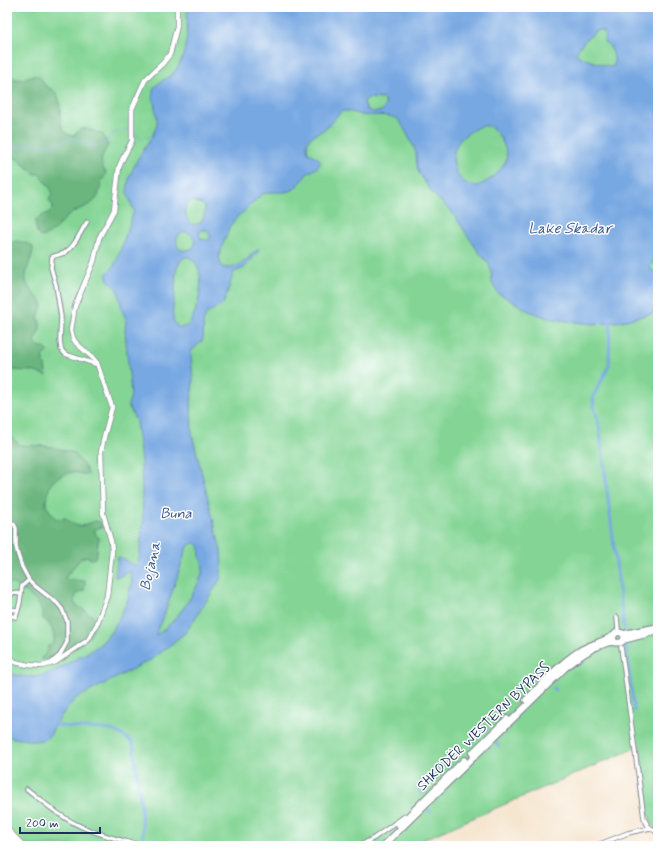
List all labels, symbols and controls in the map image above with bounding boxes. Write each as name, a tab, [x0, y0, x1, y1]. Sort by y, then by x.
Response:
water label: Lake Skadar	[528, 219, 614, 239]
water label: Buna	[160, 504, 193, 524]
water label: Bojana	[136, 539, 166, 593]
street label: SHKODËR WESTERN BYPASS	[414, 659, 554, 795]
scale bar	[20, 809, 100, 835]
text: 200 m	[26, 816, 59, 832]

